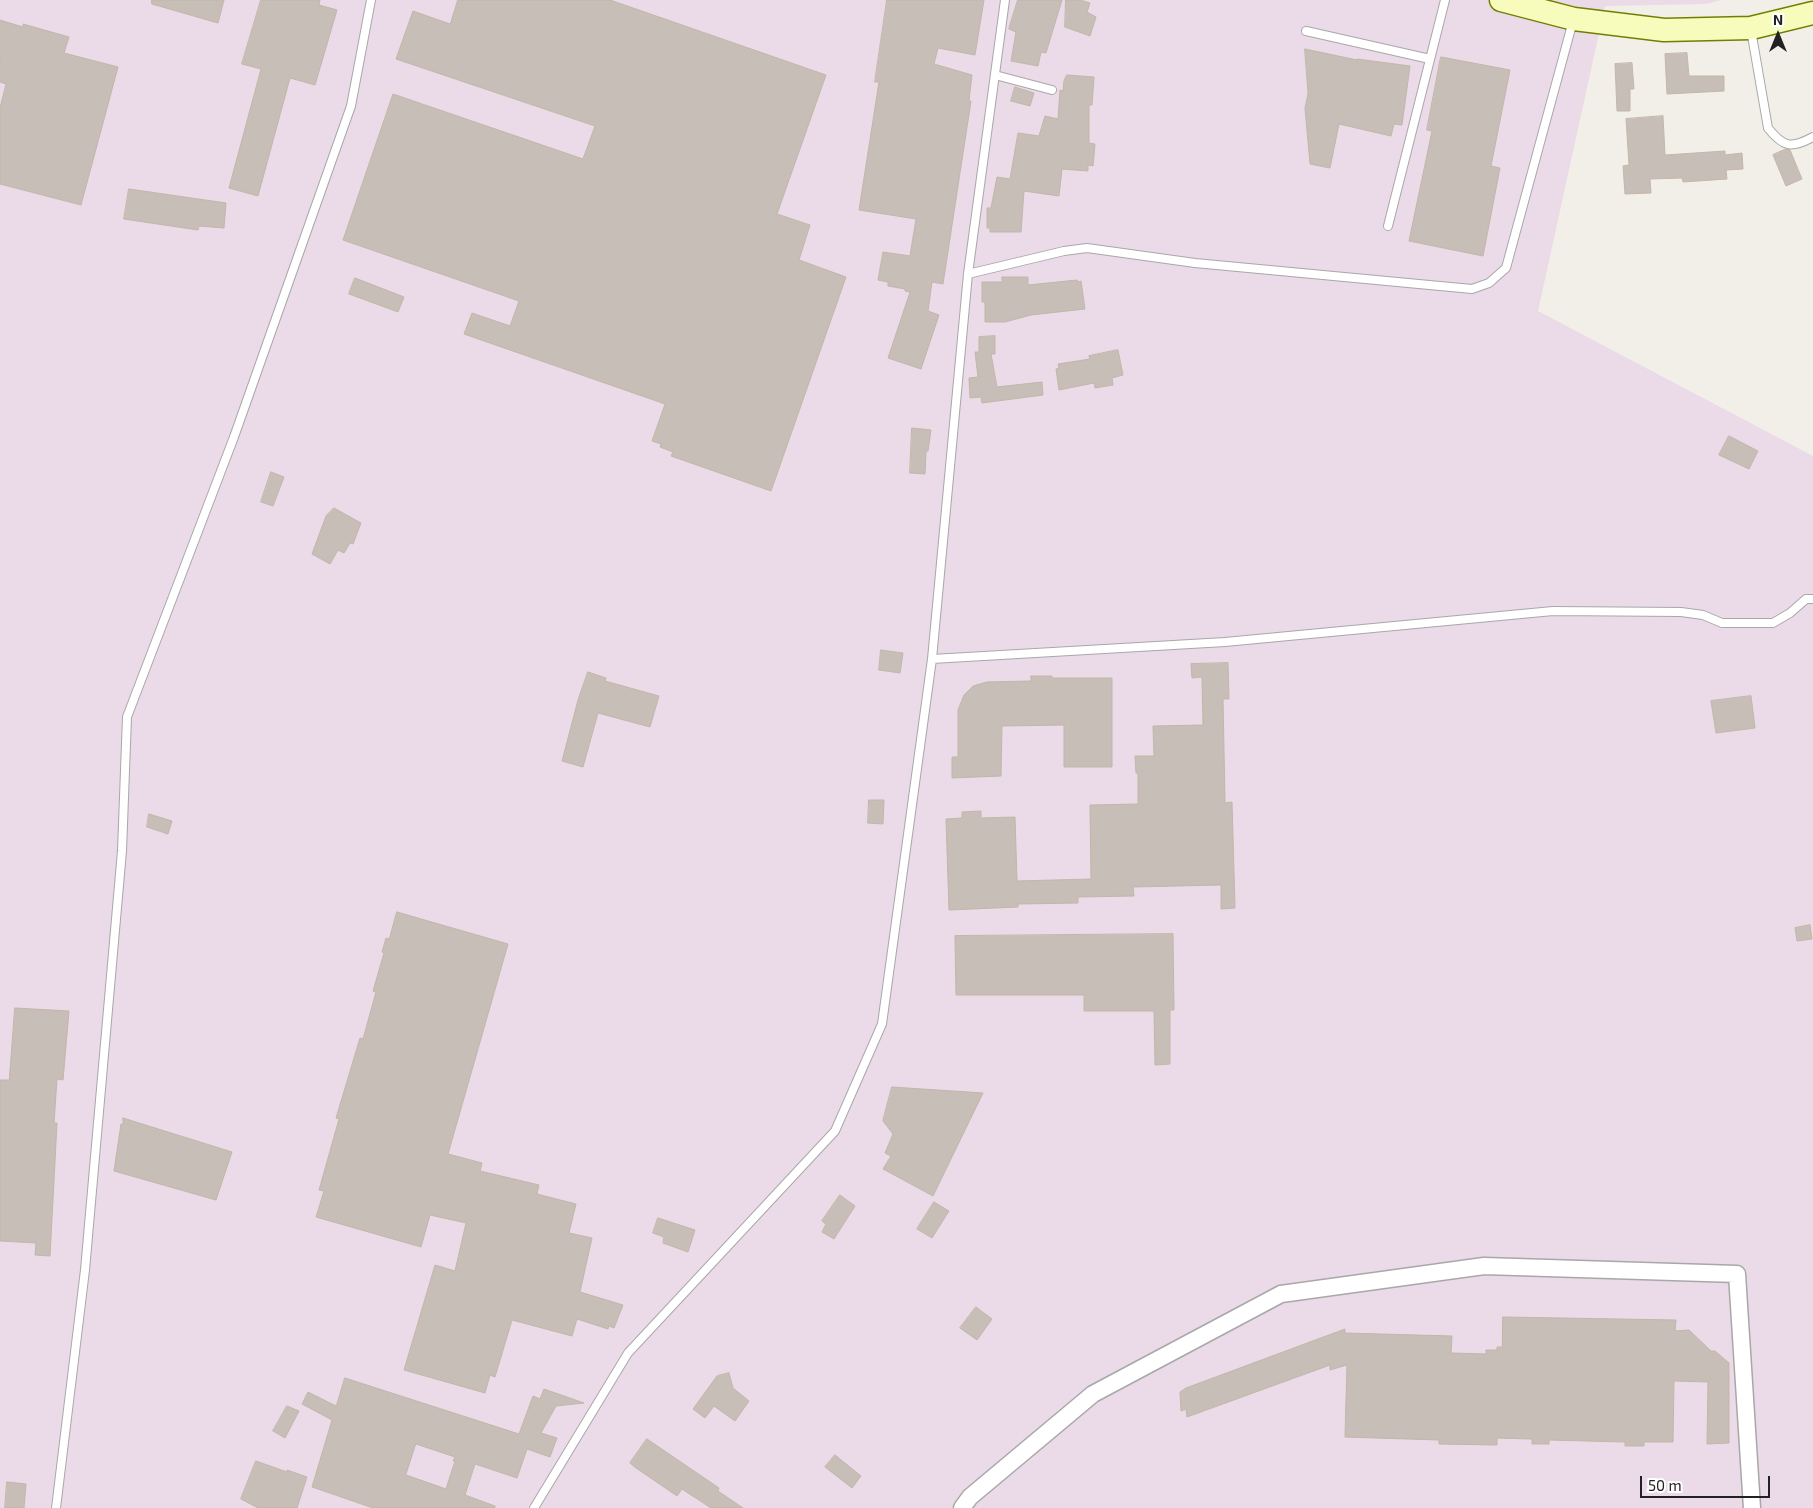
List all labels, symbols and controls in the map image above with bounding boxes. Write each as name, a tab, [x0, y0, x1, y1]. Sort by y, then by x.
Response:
north arrow	[1753, 10, 1803, 60]
text: N	[1773, 11, 1783, 28]
scale bar	[1643, 1466, 1773, 1498]
text: 50 m	[1648, 1476, 1682, 1494]

